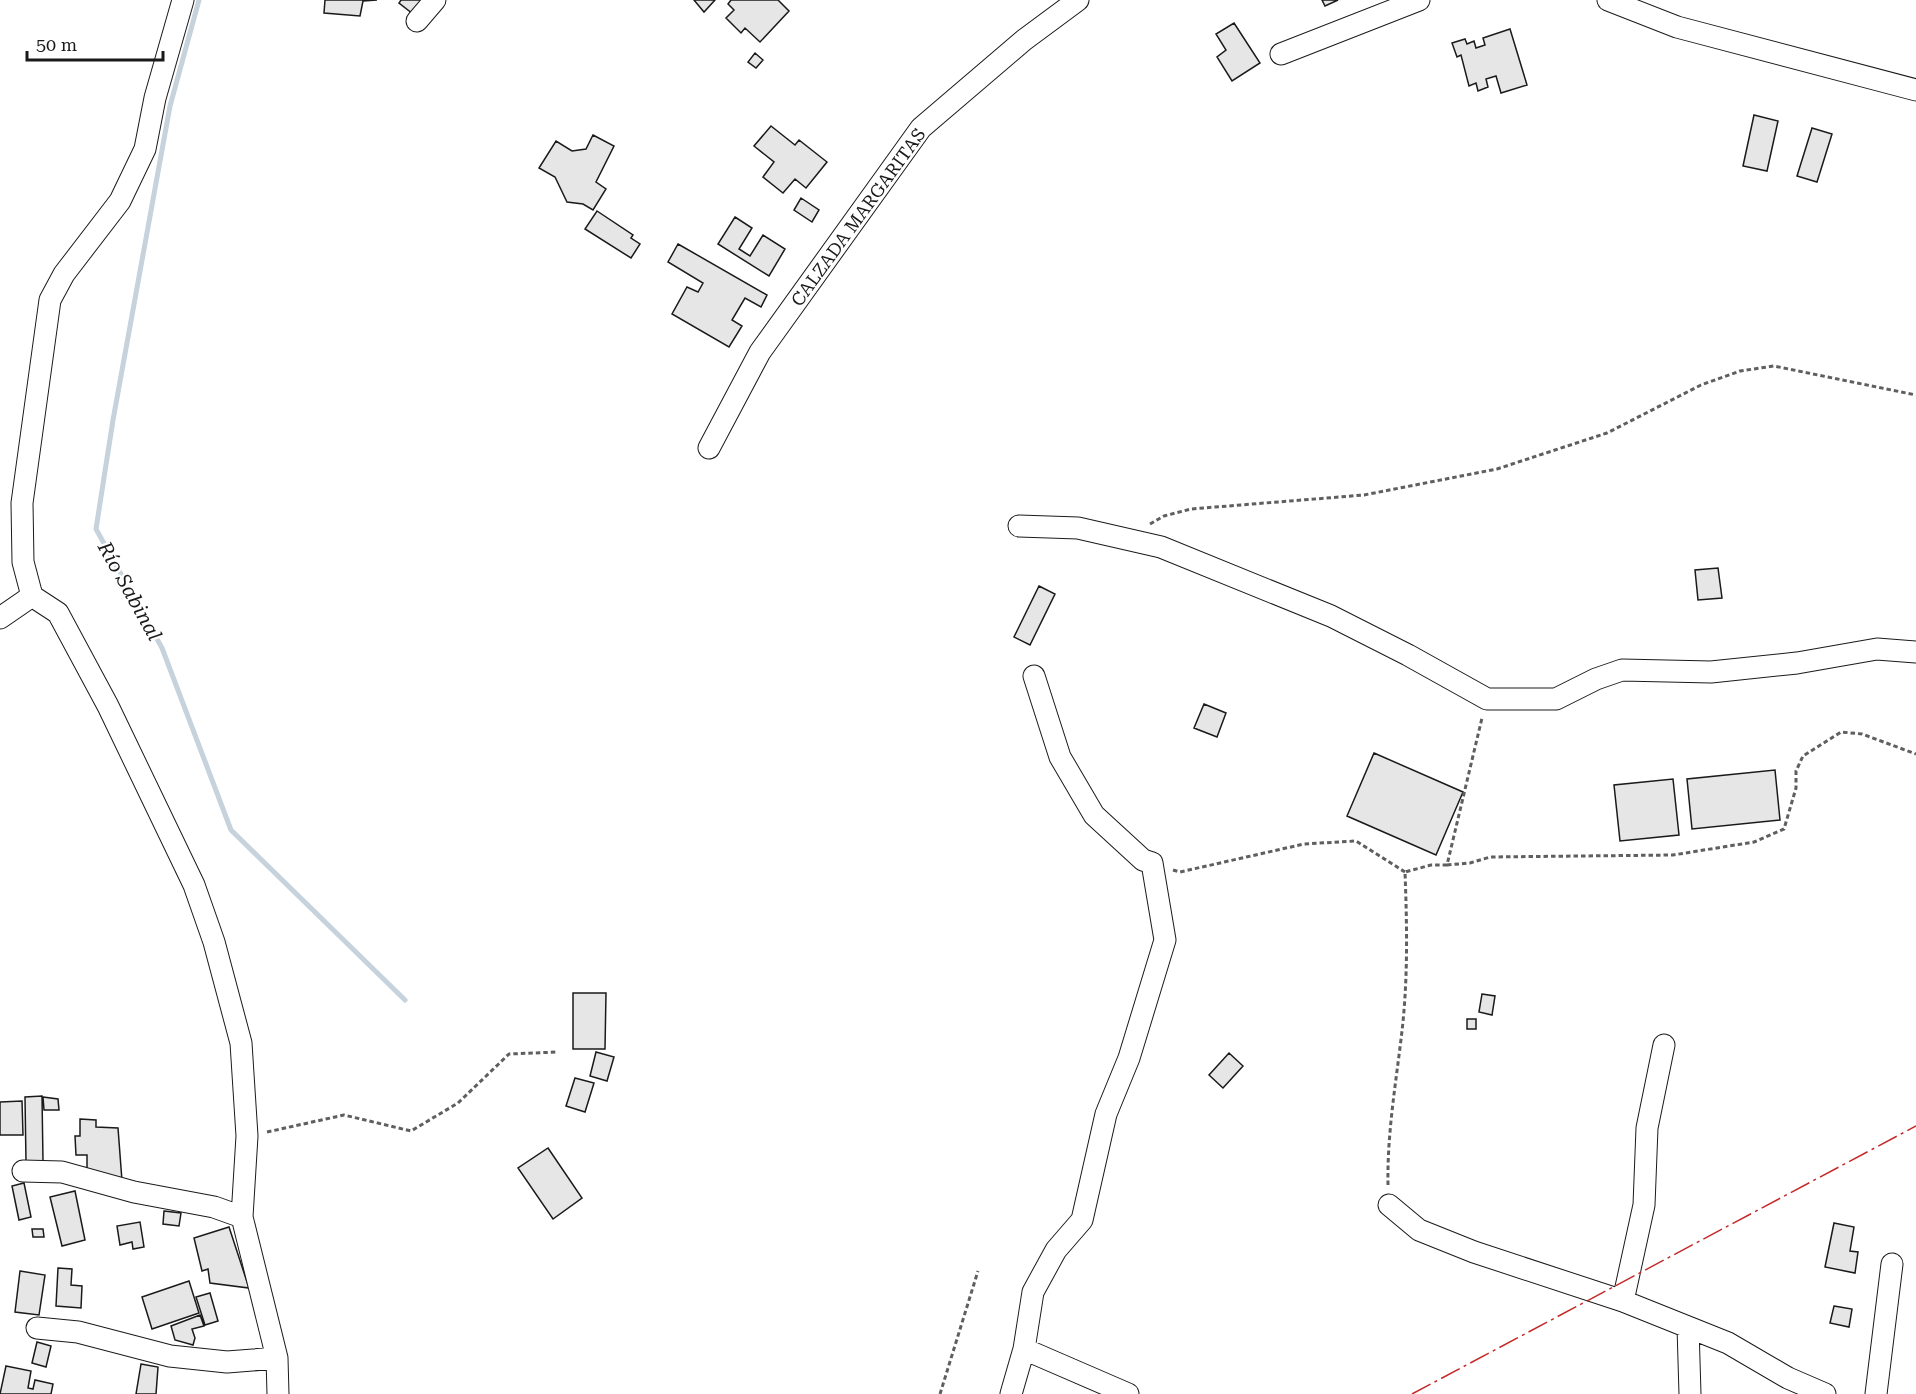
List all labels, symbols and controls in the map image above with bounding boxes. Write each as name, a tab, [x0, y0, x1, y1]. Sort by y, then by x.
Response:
scale bar	[27, 24, 164, 62]
text: 50 m	[36, 34, 77, 55]
street label: CALZADA MARGARITAS	[786, 124, 930, 310]
water label: Río Sabinal	[92, 536, 167, 645]

